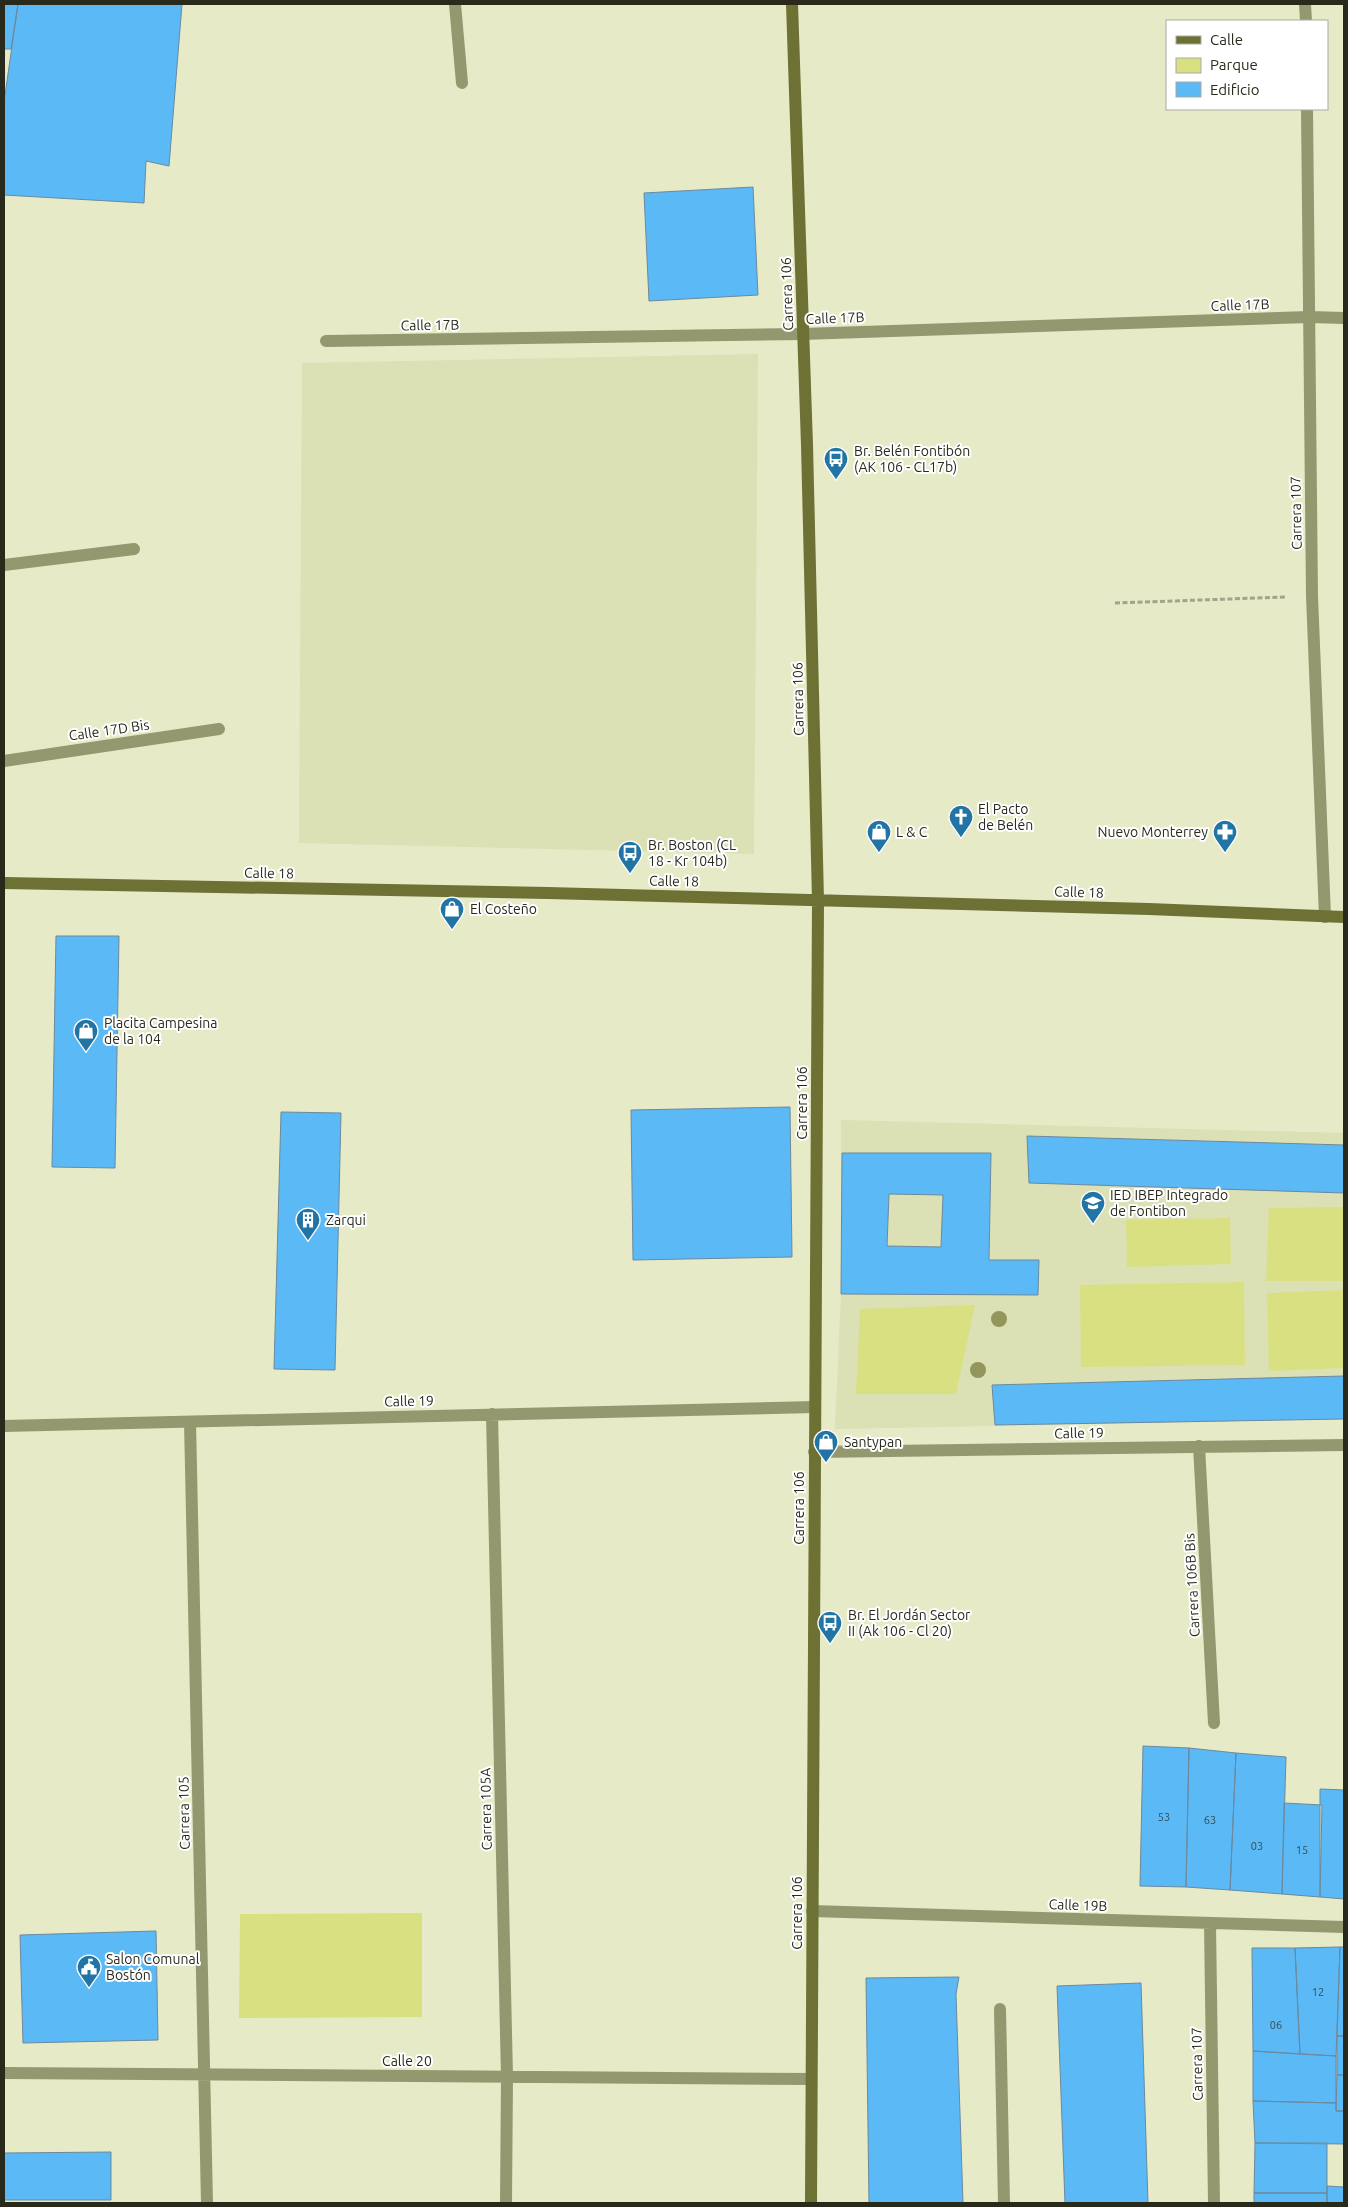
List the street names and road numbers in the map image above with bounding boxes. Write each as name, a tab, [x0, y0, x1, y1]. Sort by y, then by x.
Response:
street label: Carrera 106	[778, 257, 796, 331]
street label: Calle 17B	[1210, 296, 1270, 314]
street label: Calle 17B	[805, 309, 865, 327]
street label: Calle 17B	[400, 316, 460, 334]
street label: Carrera 107	[1287, 476, 1305, 550]
street label: Carrera 106	[789, 662, 807, 736]
street label: Calle 17D Bis	[68, 716, 150, 744]
street label: Calle 18	[244, 865, 294, 881]
street label: Calle 18	[649, 873, 699, 889]
street label: Calle 18	[1054, 883, 1104, 901]
street label: Carrera 106	[794, 1066, 810, 1140]
street label: Calle 19	[384, 1393, 434, 1409]
street label: Calle 19	[1054, 1425, 1104, 1441]
street label: Carrera 106	[791, 1471, 807, 1545]
street label: Carrera 106B Bis	[1181, 1533, 1203, 1637]
street label: Carrera 105A	[477, 1768, 495, 1850]
street label: Carrera 105	[175, 1776, 193, 1850]
street label: Carrera 106	[789, 1876, 805, 1950]
street label: Calle 19B	[1048, 1896, 1108, 1914]
street label: Carrera 107	[1188, 2027, 1206, 2101]
street label: Calle 20	[382, 2053, 432, 2069]

